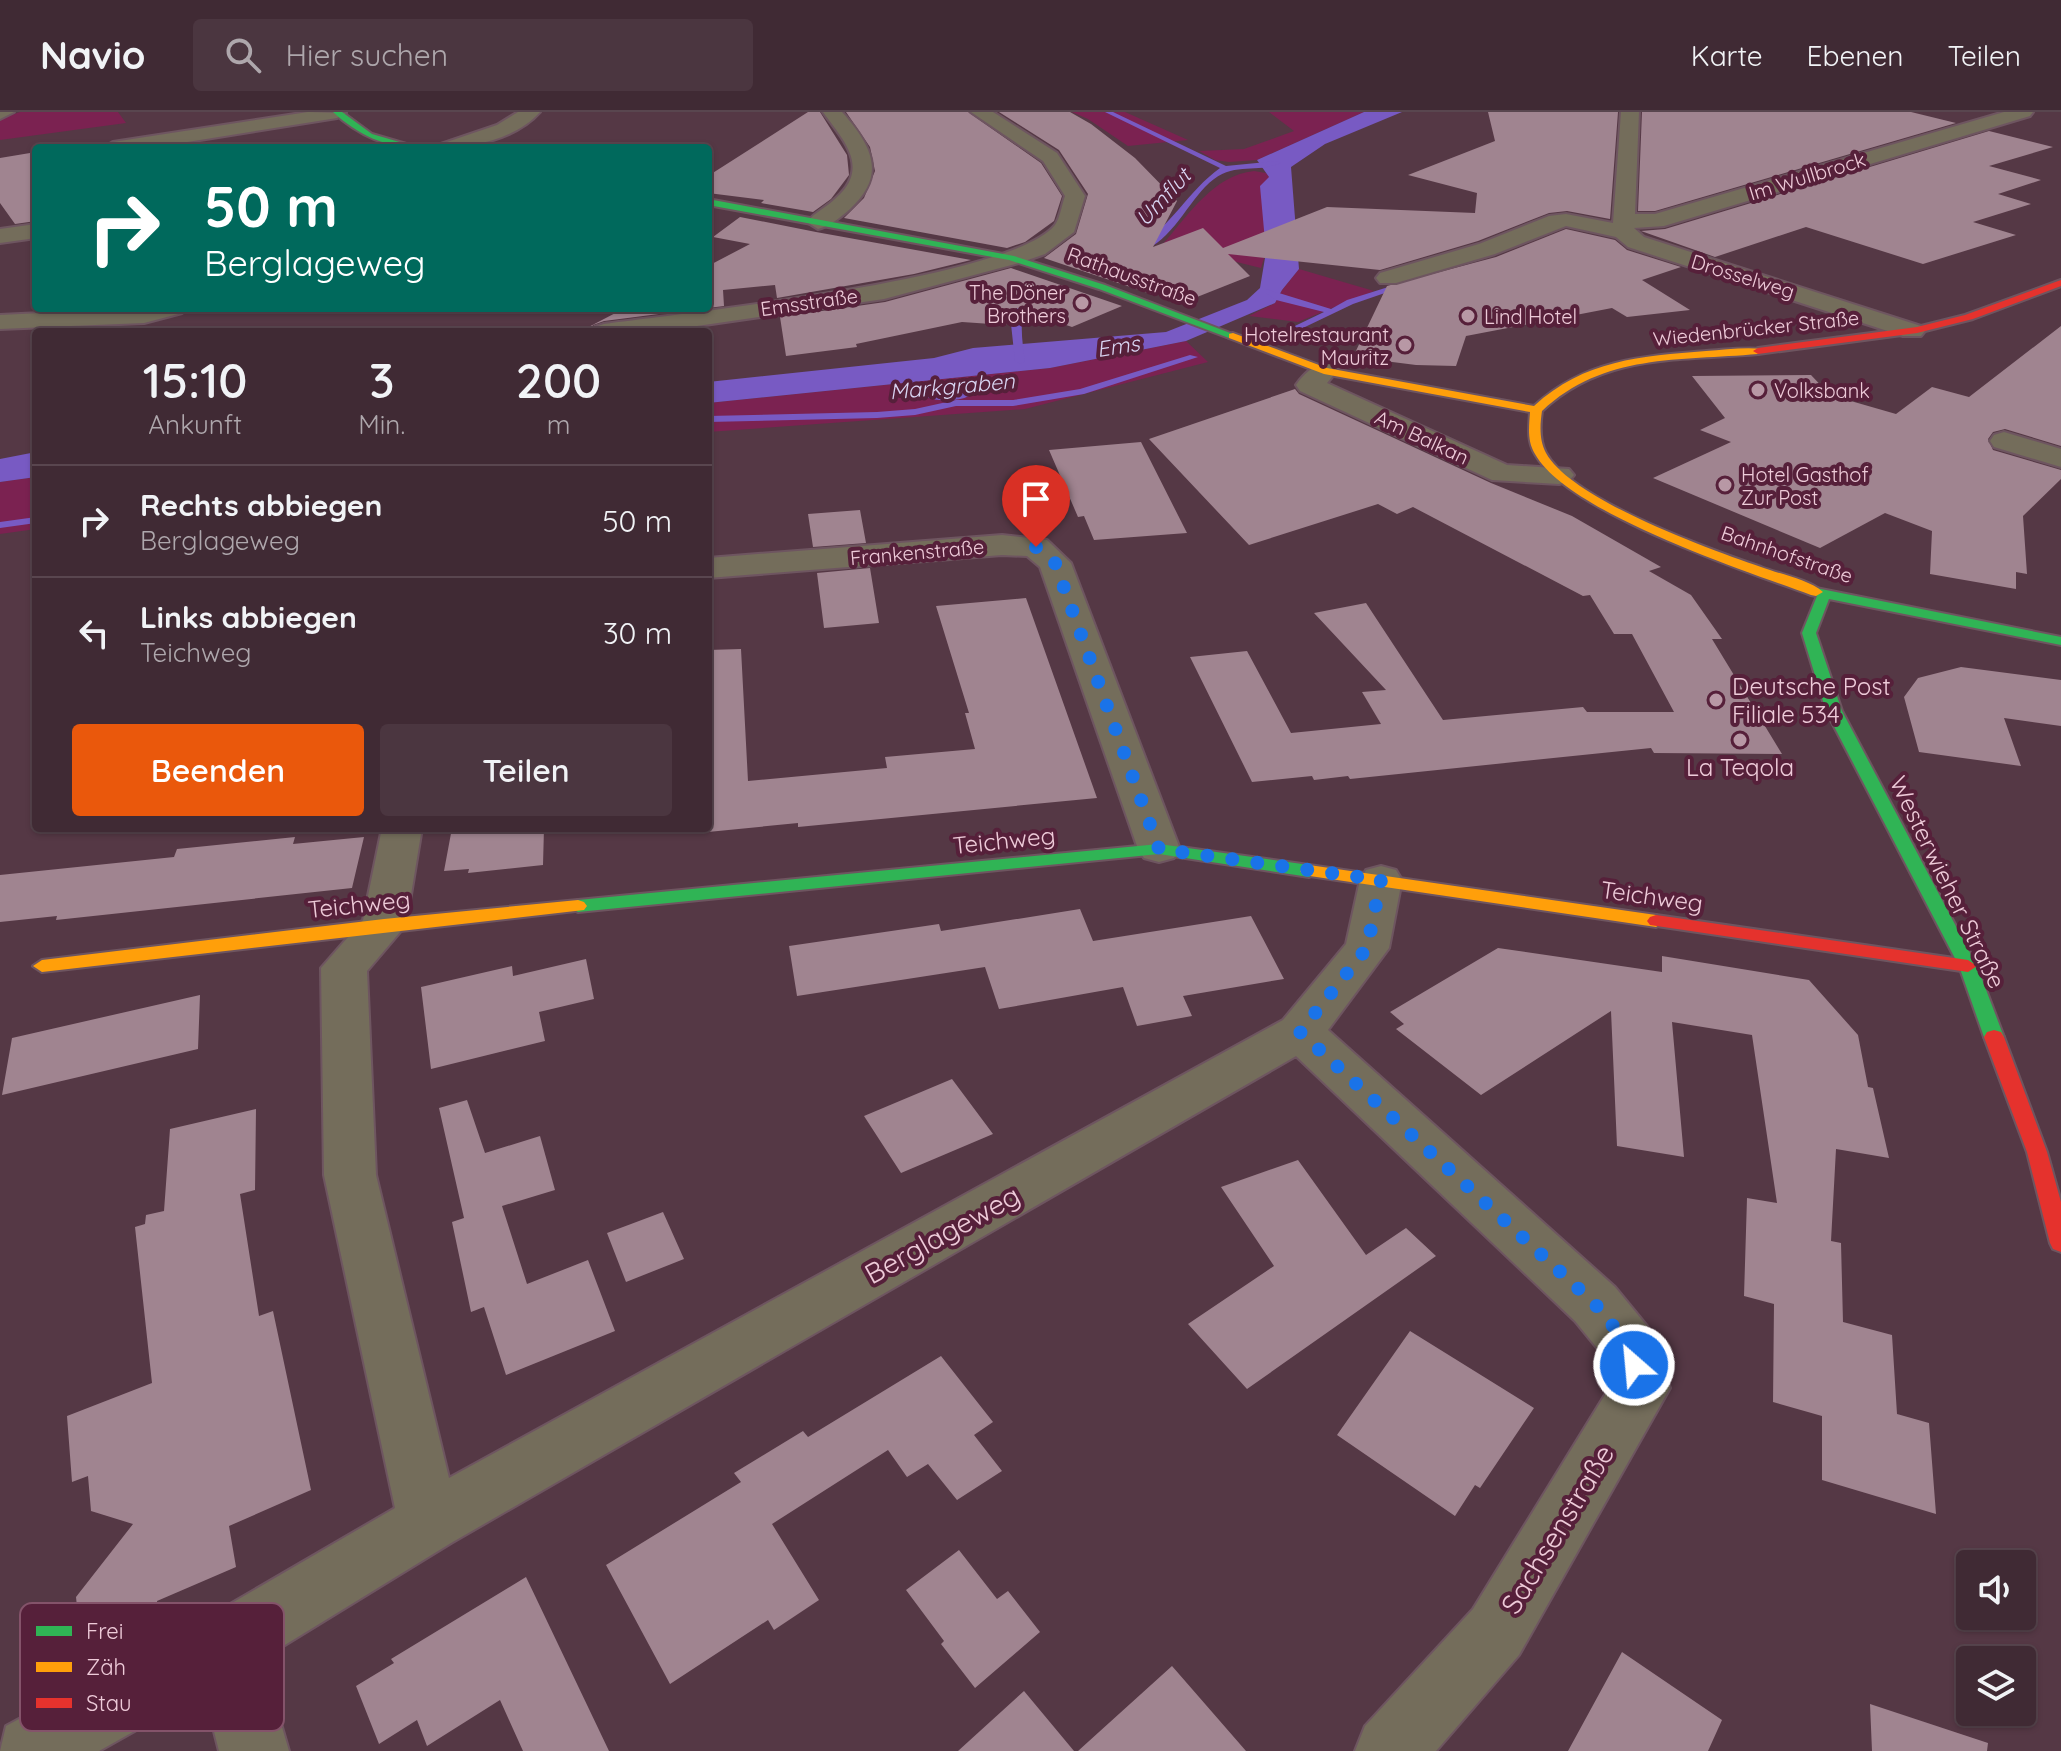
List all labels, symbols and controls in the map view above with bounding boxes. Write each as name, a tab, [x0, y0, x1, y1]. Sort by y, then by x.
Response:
search box	[193, 19, 753, 91]
text: Navio	[40, 31, 145, 79]
icon: search	[221, 33, 265, 77]
text: Hier suchen	[285, 36, 448, 74]
text: Karte	[1691, 38, 1763, 73]
text: Ebenen	[1807, 38, 1903, 73]
text: Teilen	[1947, 38, 2021, 73]
street label: Im Wullbrock	[1746, 146, 1868, 206]
water label: Umflut	[1129, 160, 1198, 232]
text: 50 m	[204, 171, 338, 241]
icon: right	[72, 176, 176, 280]
text: Berglageweg	[204, 240, 425, 285]
street label: Rathausstraße	[1064, 241, 1200, 311]
street label: Drosselweg	[1688, 248, 1798, 304]
place label: The Döner Brothers	[969, 280, 1066, 328]
street label: Emsstraße	[759, 283, 859, 321]
marker: The Döner Brothers	[1073, 294, 1091, 312]
place label: Lind Hotel	[1484, 304, 1577, 329]
street label: Wiedenbrücker Straße	[1652, 305, 1860, 351]
marker: Lind Hotel	[1459, 307, 1477, 325]
place label: Hotelrestaurant Mauritz	[1244, 322, 1389, 370]
water label: Ems	[1095, 329, 1143, 363]
marker: Hotelrestaurant Mauritz	[1396, 336, 1414, 354]
text: 15:10	[143, 350, 248, 410]
text: 3	[369, 350, 394, 410]
text: 200	[516, 350, 601, 410]
water label: Markgraben	[888, 366, 1017, 405]
place label: Volksbank	[1774, 378, 1870, 403]
marker: Volksbank	[1749, 381, 1767, 399]
street label: Am Balkan	[1371, 404, 1473, 470]
text: Ankunft	[148, 408, 242, 441]
text: Min.	[358, 408, 405, 441]
text: m	[547, 408, 570, 441]
place label: Hotel Gasthof Zur Post	[1741, 462, 1869, 510]
pin	[1002, 465, 1070, 547]
marker: Hotel Gasthof Zur Post	[1716, 476, 1734, 494]
icon: arrive	[1014, 477, 1058, 521]
text: Rechts abbiegen	[140, 486, 382, 524]
icon: right	[72, 499, 116, 543]
text: 50 m	[602, 502, 672, 540]
street label: Bahnhofstraße	[1718, 520, 1856, 588]
text: Berglageweg	[140, 524, 300, 557]
street label: Frankenstraße	[849, 534, 985, 570]
text: Links abbiegen	[140, 598, 357, 636]
icon: left	[72, 611, 116, 655]
text: 30 m	[603, 614, 672, 652]
text: Teichweg	[140, 636, 251, 669]
place label: Deutsche Post Filiale 534	[1732, 671, 1891, 729]
marker: Deutsche Post Filiale 534	[1707, 691, 1725, 709]
button: Beenden	[72, 724, 364, 816]
button: Teilen	[380, 724, 672, 816]
marker: La Teqola	[1731, 731, 1749, 749]
place label: La Teqola	[1686, 752, 1794, 782]
street label: Westerwieher Straße	[1884, 771, 2012, 993]
street label: Teichweg	[951, 820, 1057, 860]
street label: Teichweg	[1599, 874, 1705, 918]
street label: Teichweg	[306, 884, 412, 924]
street label: Berglageweg	[858, 1177, 1026, 1291]
position arrow	[1592, 1323, 1676, 1407]
street label: Sachsenstraße	[1493, 1438, 1621, 1620]
map controls	[1956, 1550, 2036, 1726]
button: sound	[1956, 1550, 2036, 1630]
legend	[20, 1603, 284, 1731]
text: Frei	[86, 1617, 123, 1645]
button: layers	[1956, 1646, 2036, 1726]
text: Zäh	[86, 1653, 126, 1681]
text: Stau	[86, 1689, 131, 1717]

